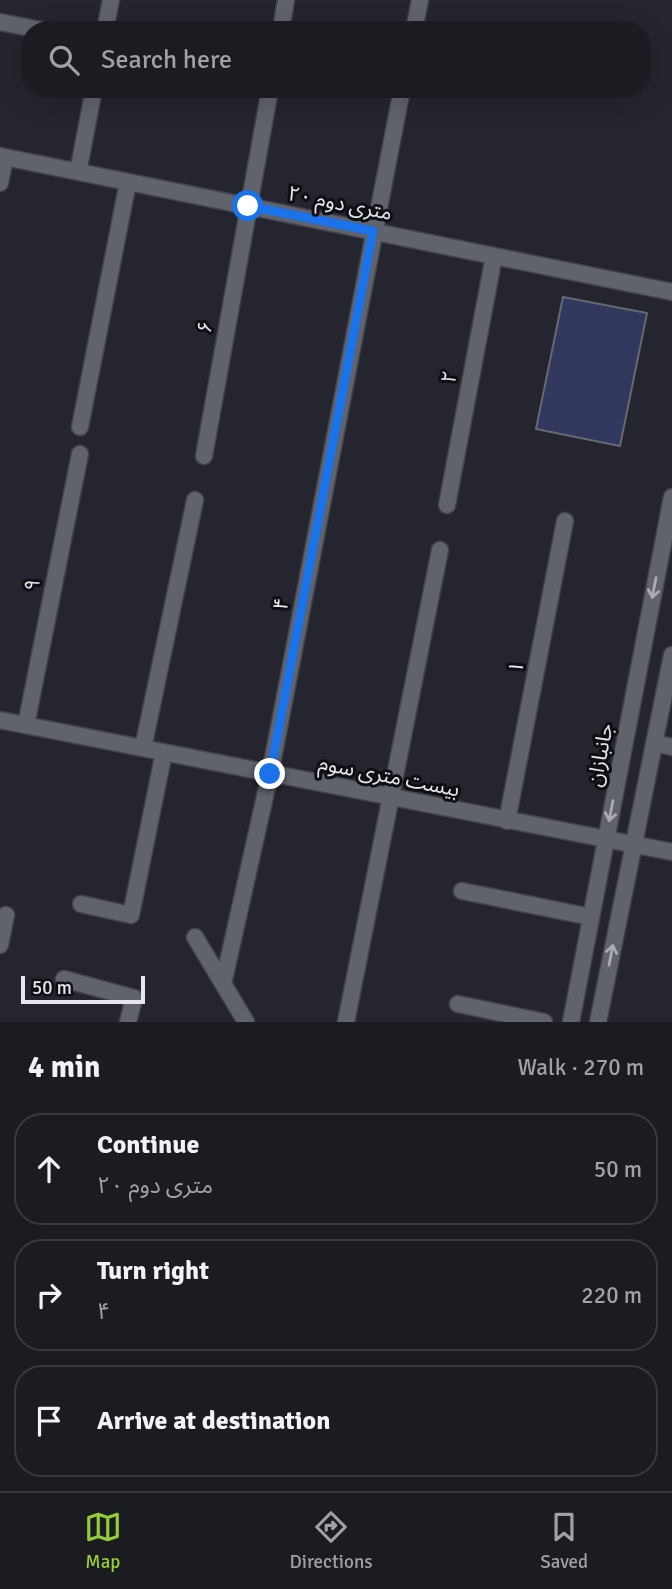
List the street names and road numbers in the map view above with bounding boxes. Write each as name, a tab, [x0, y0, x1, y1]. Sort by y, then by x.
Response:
street label: ۲۰ متری دوم	[285, 180, 394, 229]
street label: ۶	[191, 319, 219, 335]
street label: ۲	[435, 369, 463, 385]
street label: ۹	[18, 577, 46, 593]
street label: ۴	[267, 596, 295, 612]
street label: ۱	[502, 659, 530, 675]
street label: جانبازان	[581, 721, 619, 789]
street label: بیست متری سوم	[316, 750, 462, 805]

